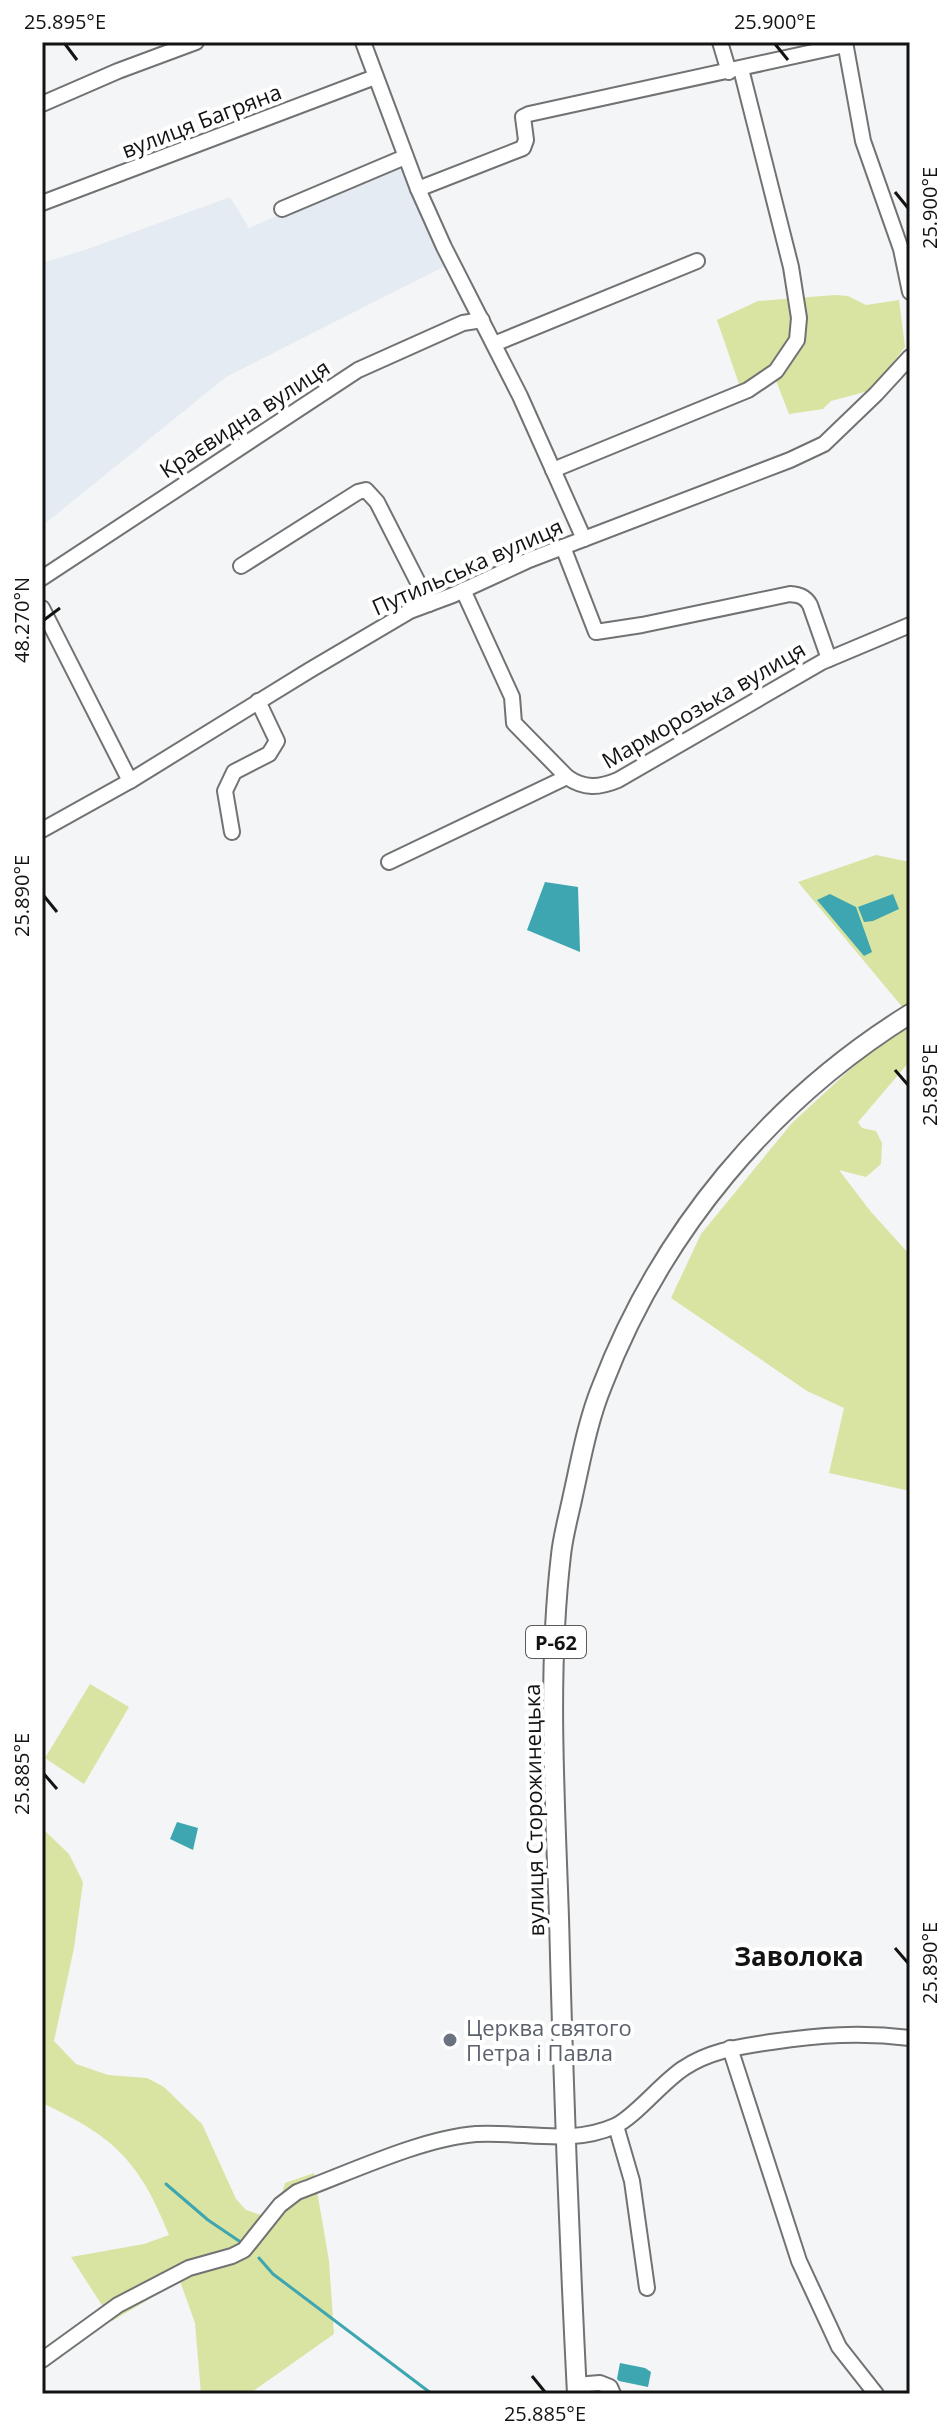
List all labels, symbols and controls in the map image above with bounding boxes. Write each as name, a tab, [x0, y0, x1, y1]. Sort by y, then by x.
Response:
text: 25.895°E	[24, 8, 106, 35]
text: 25.900°E	[734, 8, 816, 35]
street label: вулиця Багряна	[117, 76, 285, 164]
text: 25.900°E	[916, 167, 943, 249]
street label: Краєвидна вулиця	[153, 352, 335, 484]
street label: Путильська вулиця	[367, 510, 567, 622]
text: 48.270°N	[8, 577, 35, 663]
street label: Марморозька вулиця	[596, 633, 810, 775]
text: 25.890°E	[8, 855, 35, 937]
text: 25.895°E	[916, 1044, 943, 1126]
road number: Р-62	[526, 1626, 586, 1658]
street label: вулиця Сторожинецька	[516, 1683, 550, 1937]
text: 25.885°E	[8, 1733, 35, 1815]
text: 25.890°E	[916, 1922, 943, 2004]
district label: Заволока	[734, 1938, 864, 1974]
place label: Церква святого Петра і Павла	[466, 2012, 632, 2067]
marker: Церква святого Петра і Павла	[441, 2031, 459, 2049]
text: 25.885°E	[504, 2400, 586, 2427]

